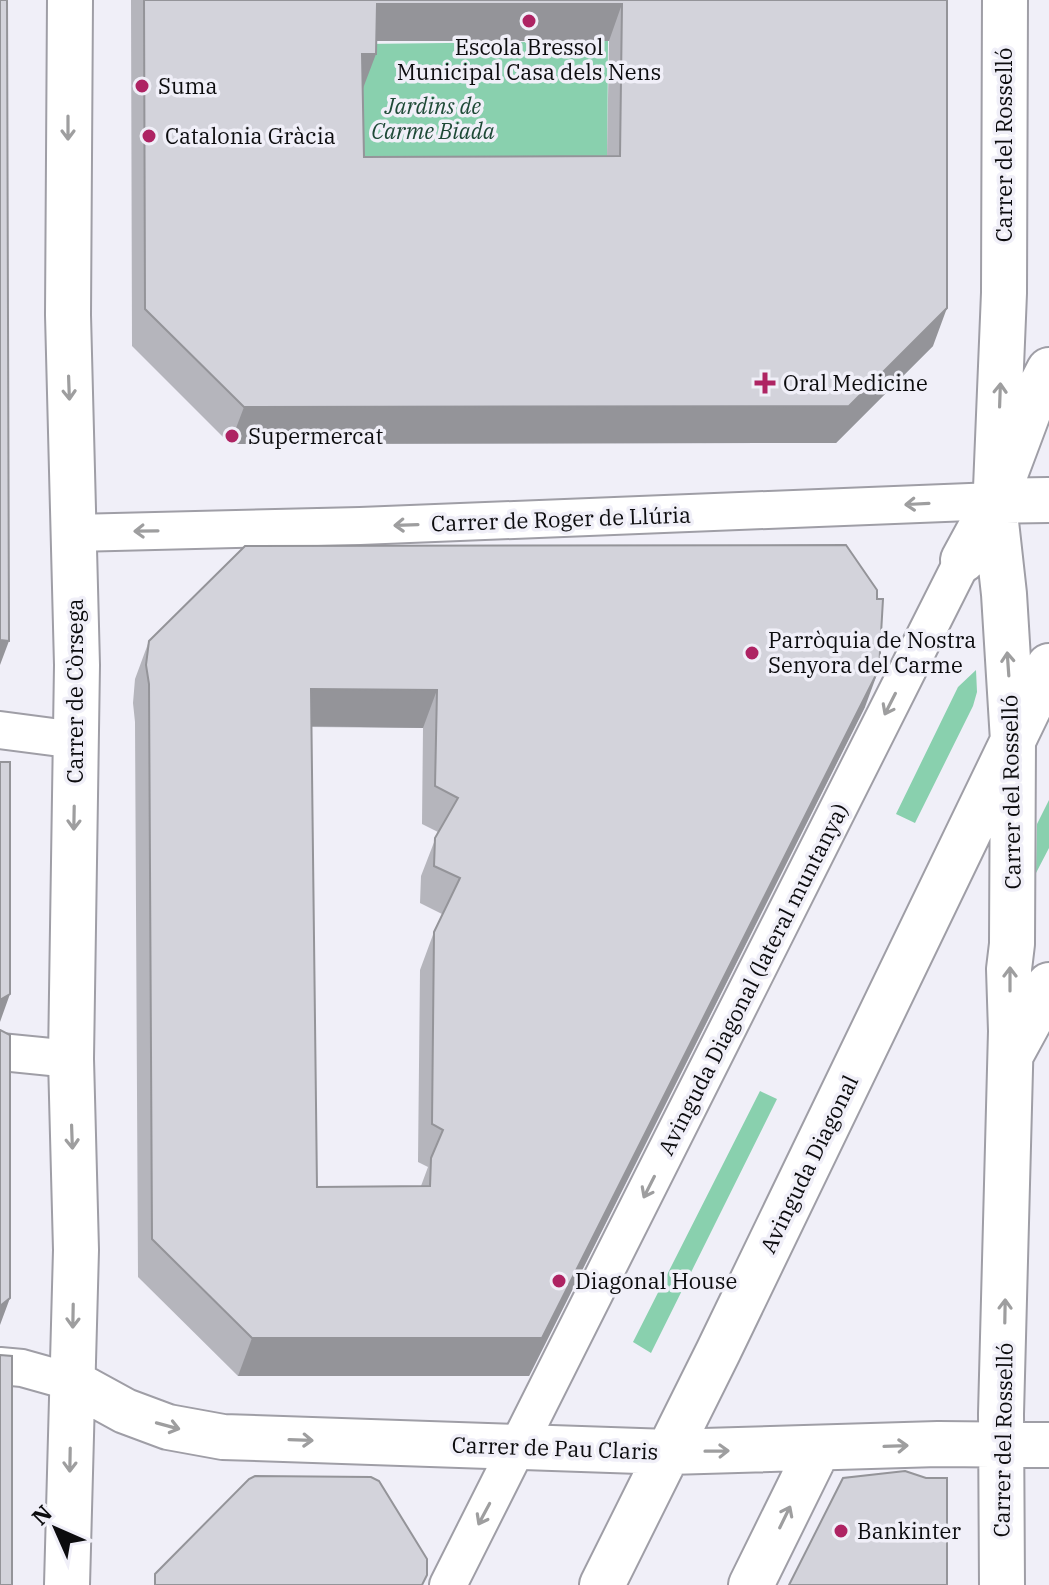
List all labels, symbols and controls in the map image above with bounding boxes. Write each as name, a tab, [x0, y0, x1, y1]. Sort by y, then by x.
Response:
marker: Escola Bressol Municipal Casa dels Nens	[520, 12, 538, 30]
place label: Escola Bressol Municipal Casa dels Nens	[397, 32, 661, 86]
street label: Carrer del Rosselló	[989, 48, 1018, 242]
place label: Suma	[158, 71, 218, 100]
marker: Suma	[133, 77, 151, 95]
park label: Jardins de Carme Biada	[371, 91, 495, 145]
one-way arrow	[61, 114, 76, 141]
place label: Catalonia Gràcia	[165, 121, 336, 150]
marker: Catalonia Gràcia	[140, 127, 158, 145]
place label: Oral Medicine	[783, 368, 928, 397]
marker: Oral Medicine	[754, 372, 776, 394]
one-way arrow	[62, 374, 77, 401]
one-way arrow	[992, 382, 1007, 409]
place label: Supermercat	[248, 421, 383, 450]
marker: Supermercat	[223, 427, 241, 445]
one-way arrow	[904, 497, 931, 512]
street label: Carrer de Roger de Llúria	[431, 499, 691, 538]
one-way arrow	[393, 517, 420, 532]
one-way arrow	[133, 523, 160, 539]
street label: Carrer de Còrsega	[60, 598, 89, 784]
place label: Parròquia de Nostra Senyora del Carme	[768, 625, 976, 679]
marker: Parròquia de Nostra Senyora del Carme	[743, 644, 761, 662]
one-way arrow	[1000, 651, 1015, 678]
one-way arrow	[882, 692, 897, 716]
street label: Carrer del Rosselló	[994, 694, 1027, 890]
street label: Avinguda Diagonal (lateral muntanya)	[651, 798, 854, 1160]
one-way arrow	[67, 804, 82, 831]
one-way arrow	[1002, 966, 1018, 993]
street label: Avinguda Diagonal	[753, 1070, 864, 1258]
one-way arrow	[65, 1123, 80, 1150]
one-way arrow	[641, 1175, 656, 1199]
place label: Diagonal House	[575, 1266, 737, 1295]
marker: Diagonal House	[550, 1272, 568, 1290]
one-way arrow	[998, 1298, 1013, 1325]
one-way arrow	[66, 1302, 81, 1329]
street label: Carrer del Rosselló	[986, 1342, 1019, 1538]
one-way arrow	[154, 1419, 180, 1434]
street label: Carrer de Pau Claris	[451, 1429, 659, 1466]
one-way arrow	[287, 1432, 314, 1447]
one-way arrow	[882, 1438, 909, 1453]
one-way arrow	[703, 1443, 730, 1459]
one-way arrow	[62, 1446, 77, 1473]
north arrow	[16, 1489, 96, 1569]
text: N	[25, 1498, 58, 1531]
one-way arrow	[475, 1502, 491, 1525]
one-way arrow	[778, 1506, 793, 1530]
place label: Bankinter	[857, 1516, 961, 1545]
marker: Bankinter	[832, 1522, 850, 1540]

